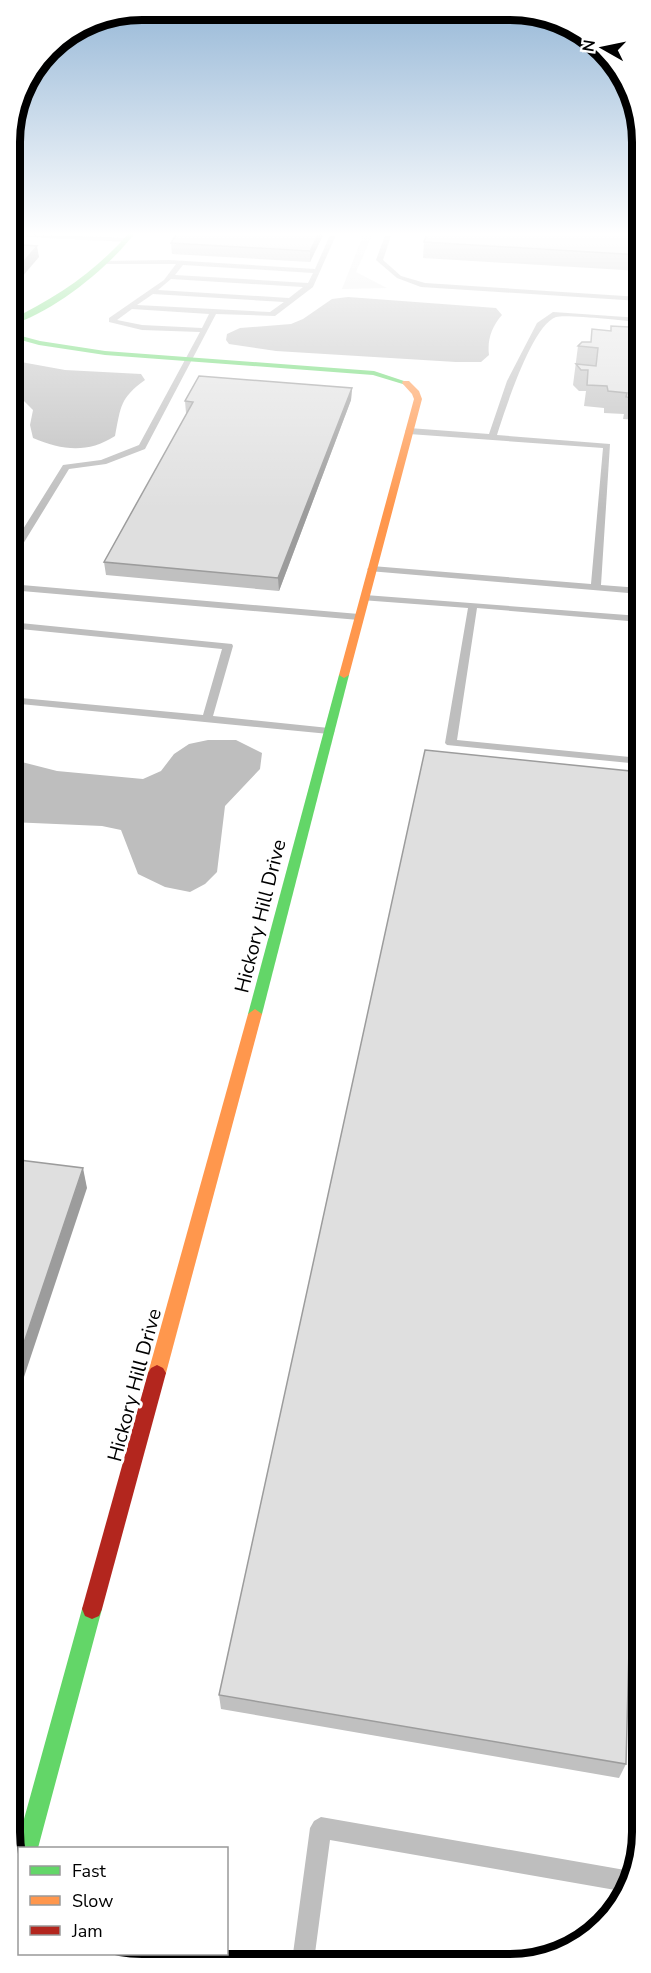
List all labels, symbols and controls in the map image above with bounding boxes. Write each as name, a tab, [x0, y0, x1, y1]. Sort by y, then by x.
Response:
north arrow	[573, 18, 633, 78]
text: N	[577, 38, 601, 53]
street label: Hickory Hill Drive	[228, 836, 293, 996]
street label: Hickory Hill Drive	[101, 1306, 168, 1465]
legend	[18, 1847, 228, 1955]
text: Fast	[72, 1859, 107, 1883]
text: Slow	[72, 1889, 113, 1913]
text: Jam	[71, 1919, 103, 1943]

